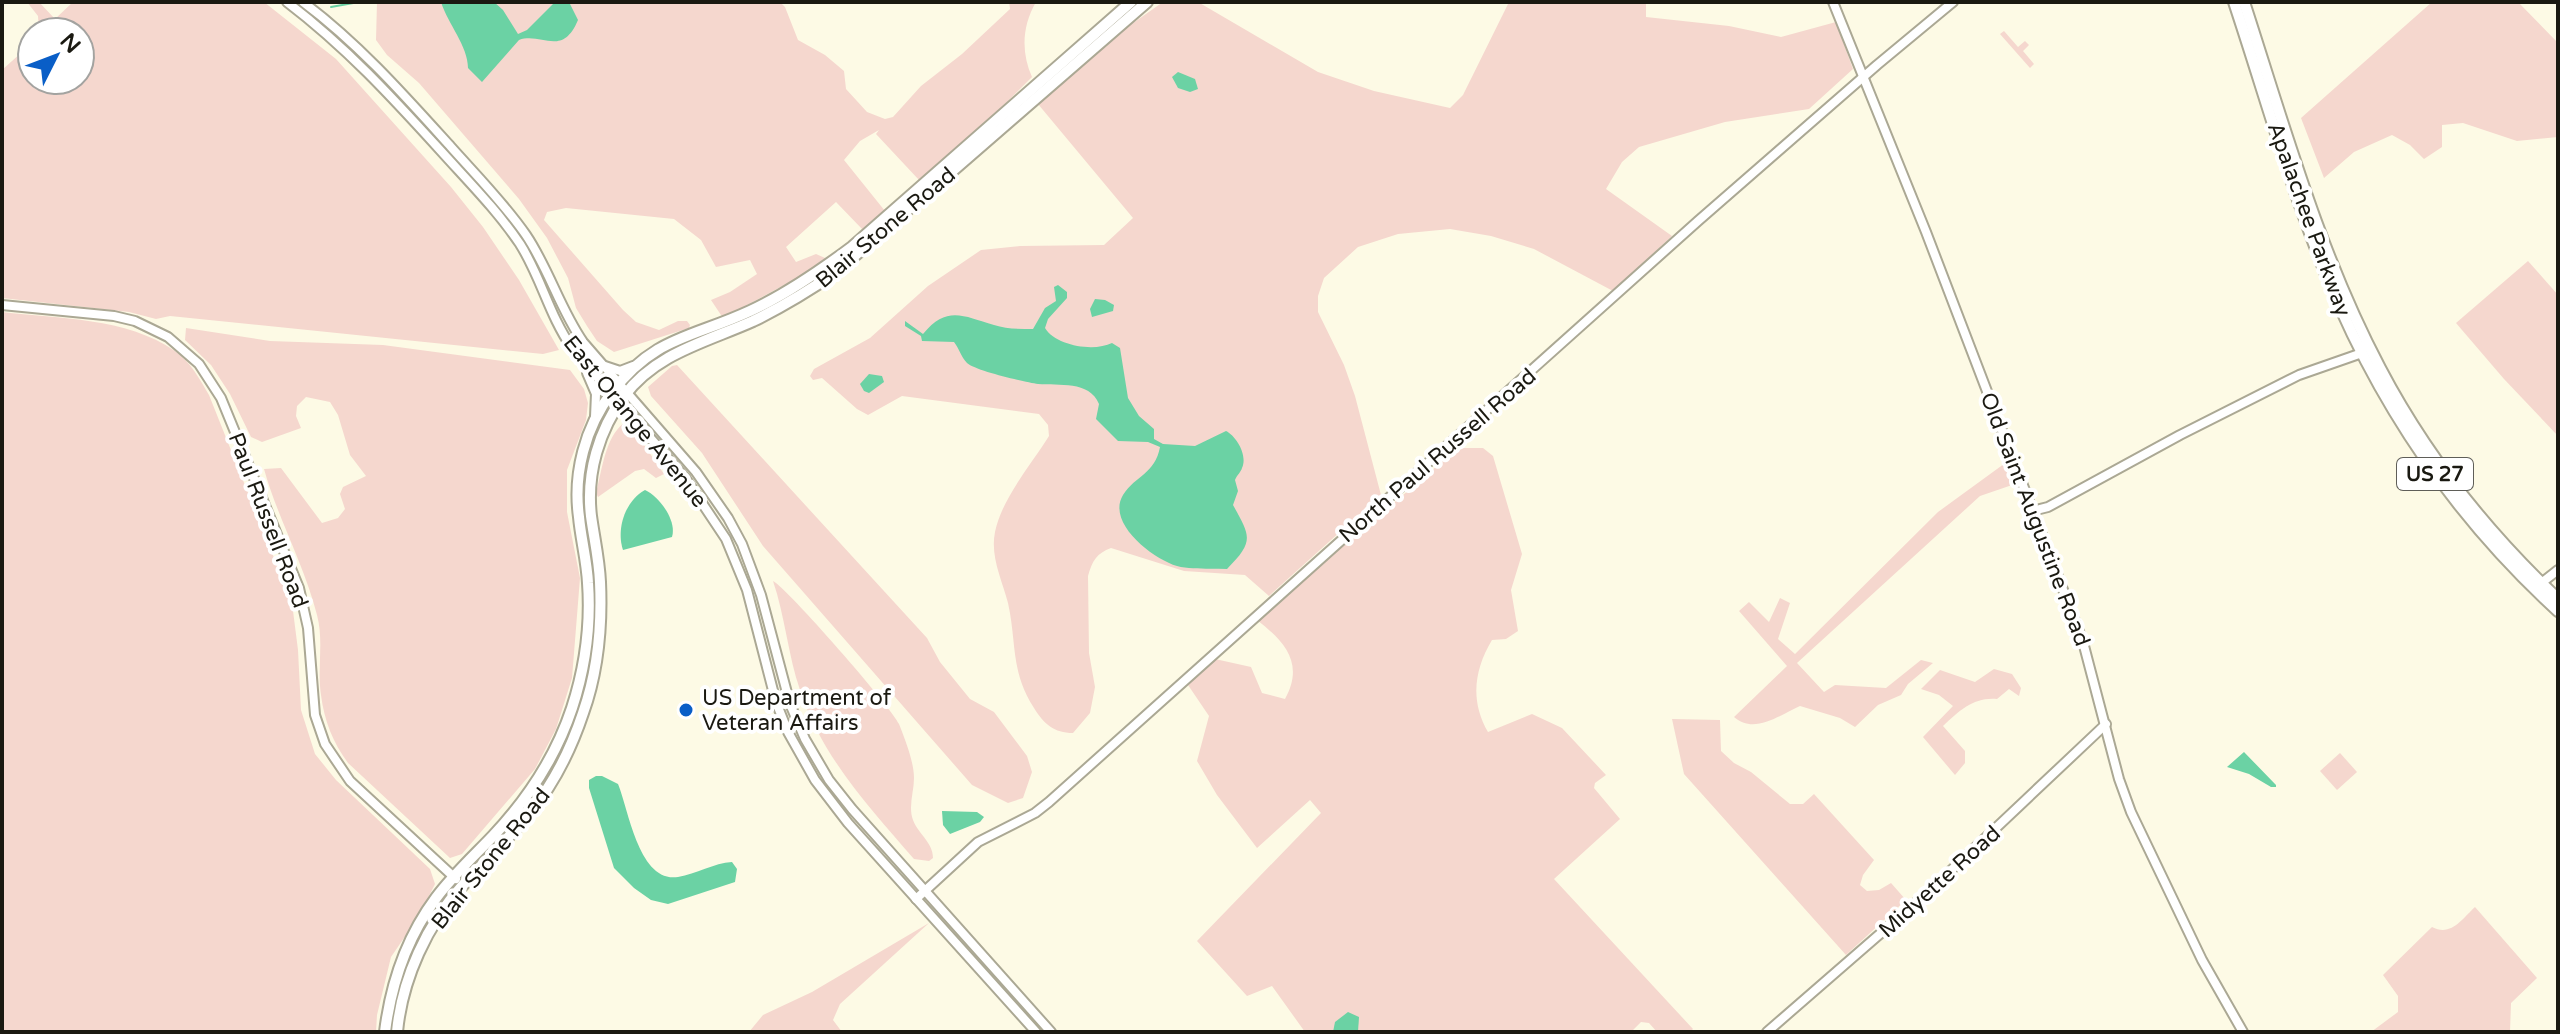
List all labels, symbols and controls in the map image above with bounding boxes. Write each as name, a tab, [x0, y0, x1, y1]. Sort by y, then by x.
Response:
north arrow	[16, 16, 96, 96]
text: N	[55, 28, 86, 59]
street label: Apalachee Parkway	[2262, 119, 2356, 320]
street label: Blair Stone Road	[811, 162, 961, 294]
street label: East Orange Avenue	[558, 330, 713, 513]
street label: North Paul Russell Road	[1334, 363, 1541, 548]
street label: Old Saint Augustine Road	[1975, 389, 2095, 650]
street label: Paul Russell Road	[223, 429, 313, 612]
road number: US 27	[2397, 458, 2473, 490]
place label: US Department of Veteran Affairs	[702, 685, 892, 736]
marker: US Department of Veteran Affairs	[677, 701, 695, 719]
street label: Blair Stone Road	[426, 783, 556, 934]
street label: Midyette Road	[1874, 820, 2006, 943]

